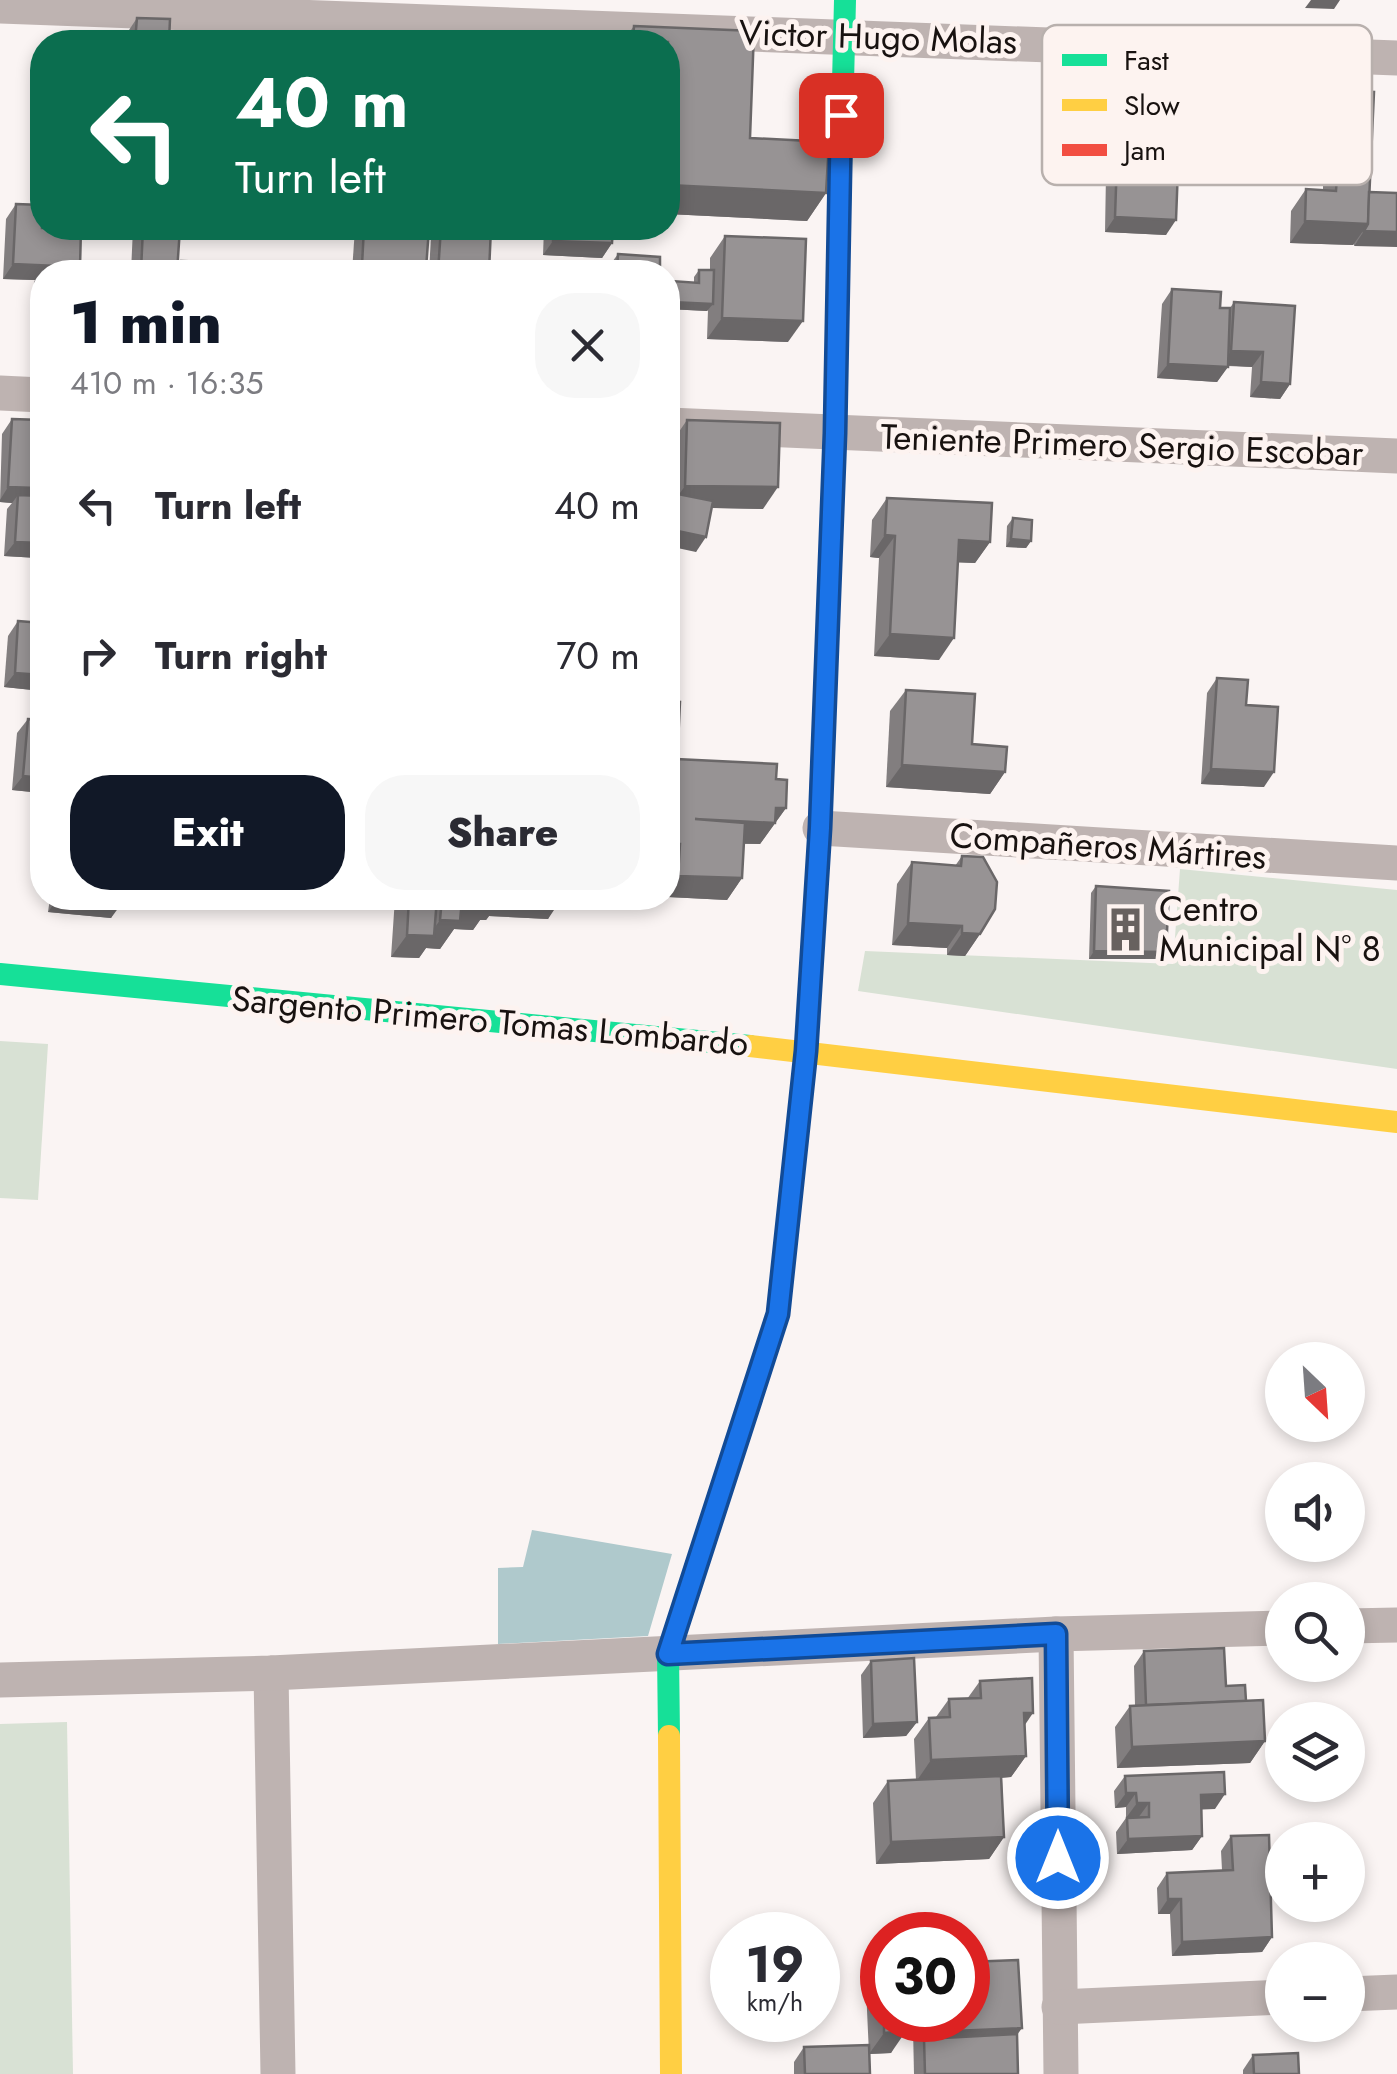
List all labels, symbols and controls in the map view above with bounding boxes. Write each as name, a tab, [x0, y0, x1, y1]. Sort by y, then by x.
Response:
street label: Victor Hugo Molas	[738, 7, 1018, 67]
legend	[1042, 25, 1372, 185]
text: Fast	[1124, 40, 1169, 81]
text: 40 m	[235, 52, 409, 153]
icon: left	[70, 70, 200, 200]
pin	[799, 73, 884, 158]
text: Slow	[1124, 85, 1180, 126]
icon: arrive	[814, 88, 869, 143]
text: Jam	[1120, 130, 1166, 171]
text: Turn left	[235, 145, 386, 210]
text: 1 min	[70, 279, 222, 366]
button: close	[535, 293, 640, 398]
text: 410 m · 16:35	[70, 360, 264, 406]
street label: Teniente Primero Sergio Escobar	[880, 412, 1364, 478]
icon: left	[70, 478, 125, 533]
text: Turn left	[155, 478, 301, 533]
text: 40 m	[554, 478, 640, 533]
icon: right	[70, 628, 125, 683]
text: Turn right	[155, 628, 327, 683]
text: 70 m	[556, 628, 640, 683]
button: Exit	[70, 775, 345, 890]
button: Share	[365, 775, 640, 890]
street label: Compañeros Mártires	[948, 810, 1268, 882]
place label: Centro Municipal N° 8	[1159, 884, 1381, 974]
building icon: Centro Municipal N° 8	[1102, 905, 1150, 953]
street label: Sargento Primero Tomas Lombardo	[230, 974, 750, 1068]
north arrow	[1265, 1342, 1365, 1442]
map controls	[1265, 1342, 1365, 2042]
button: sound	[1265, 1462, 1365, 1562]
button: search	[1265, 1582, 1365, 1682]
button: layers	[1265, 1702, 1365, 1802]
position arrow	[1006, 1806, 1110, 1910]
button: +	[1265, 1822, 1365, 1922]
speed limit sign: 30	[860, 1912, 990, 2042]
text: 19	[746, 1928, 804, 2001]
button: −	[1265, 1942, 1365, 2042]
text: km/h	[747, 1984, 803, 2020]

